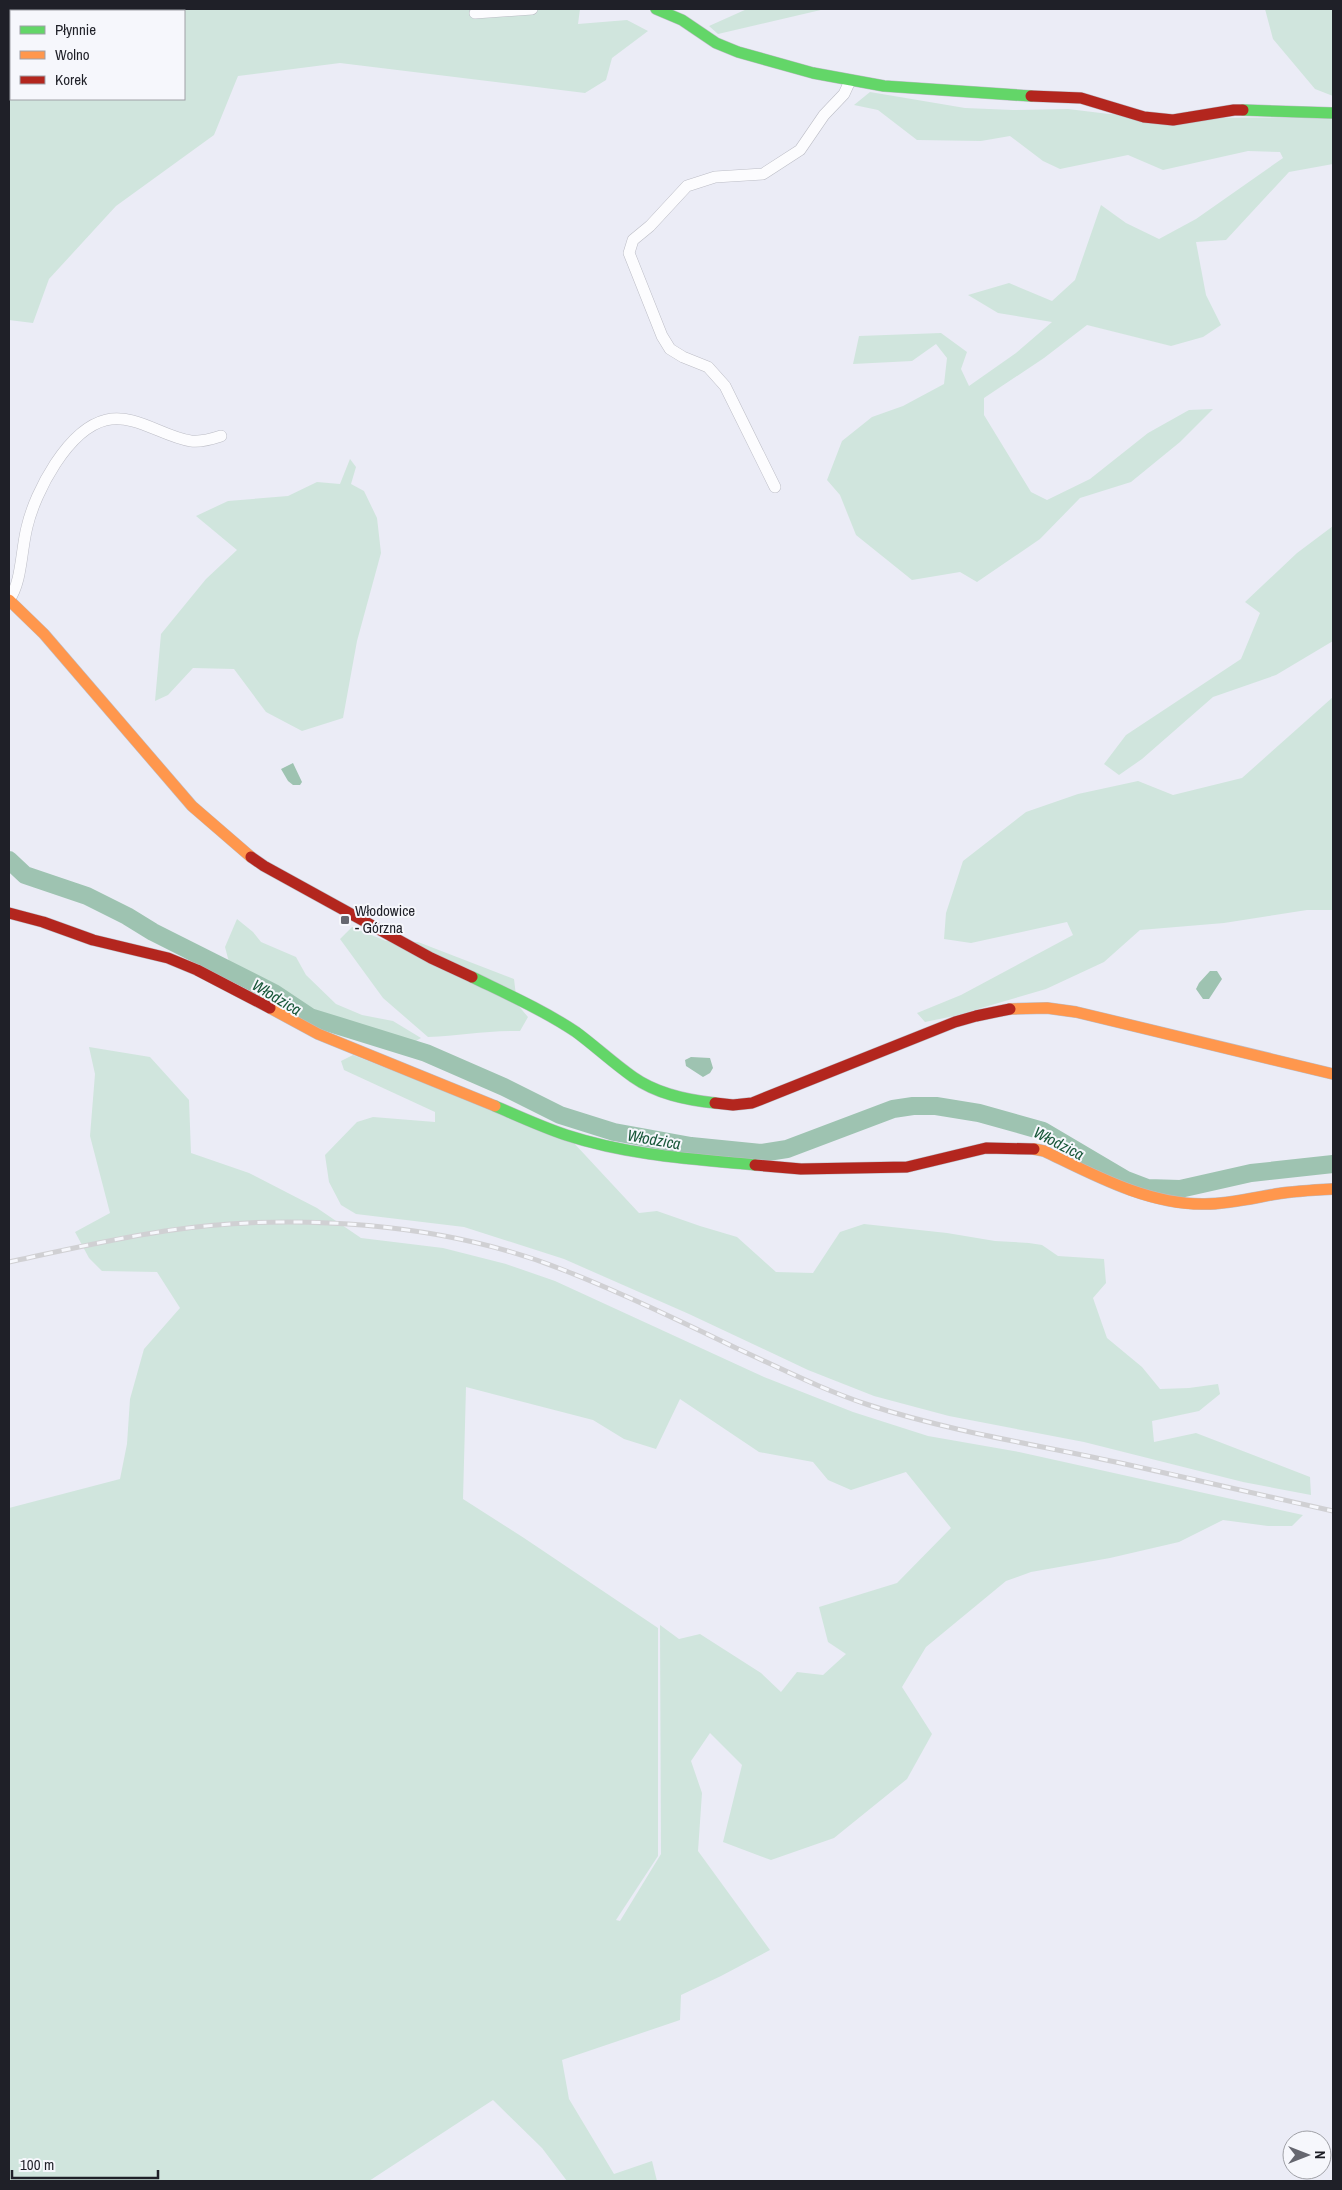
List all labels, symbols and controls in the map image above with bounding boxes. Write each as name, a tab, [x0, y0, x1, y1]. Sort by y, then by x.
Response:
legend	[10, 10, 185, 100]
text: Płynnie	[55, 19, 96, 40]
text: Wolno	[55, 44, 90, 65]
text: Korek	[55, 69, 88, 90]
place label: Włodowice - Górzna	[355, 900, 415, 938]
marker: Włodowice - Górzna	[339, 914, 351, 926]
water label: Włodzica	[248, 974, 306, 1020]
water label: Włodzica	[1030, 1121, 1088, 1165]
water label: Włodzica	[626, 1123, 682, 1155]
north arrow	[1282, 2130, 1332, 2180]
scale bar	[12, 2148, 159, 2180]
text: N	[1311, 2151, 1329, 2159]
text: 100 m	[20, 2154, 54, 2175]

